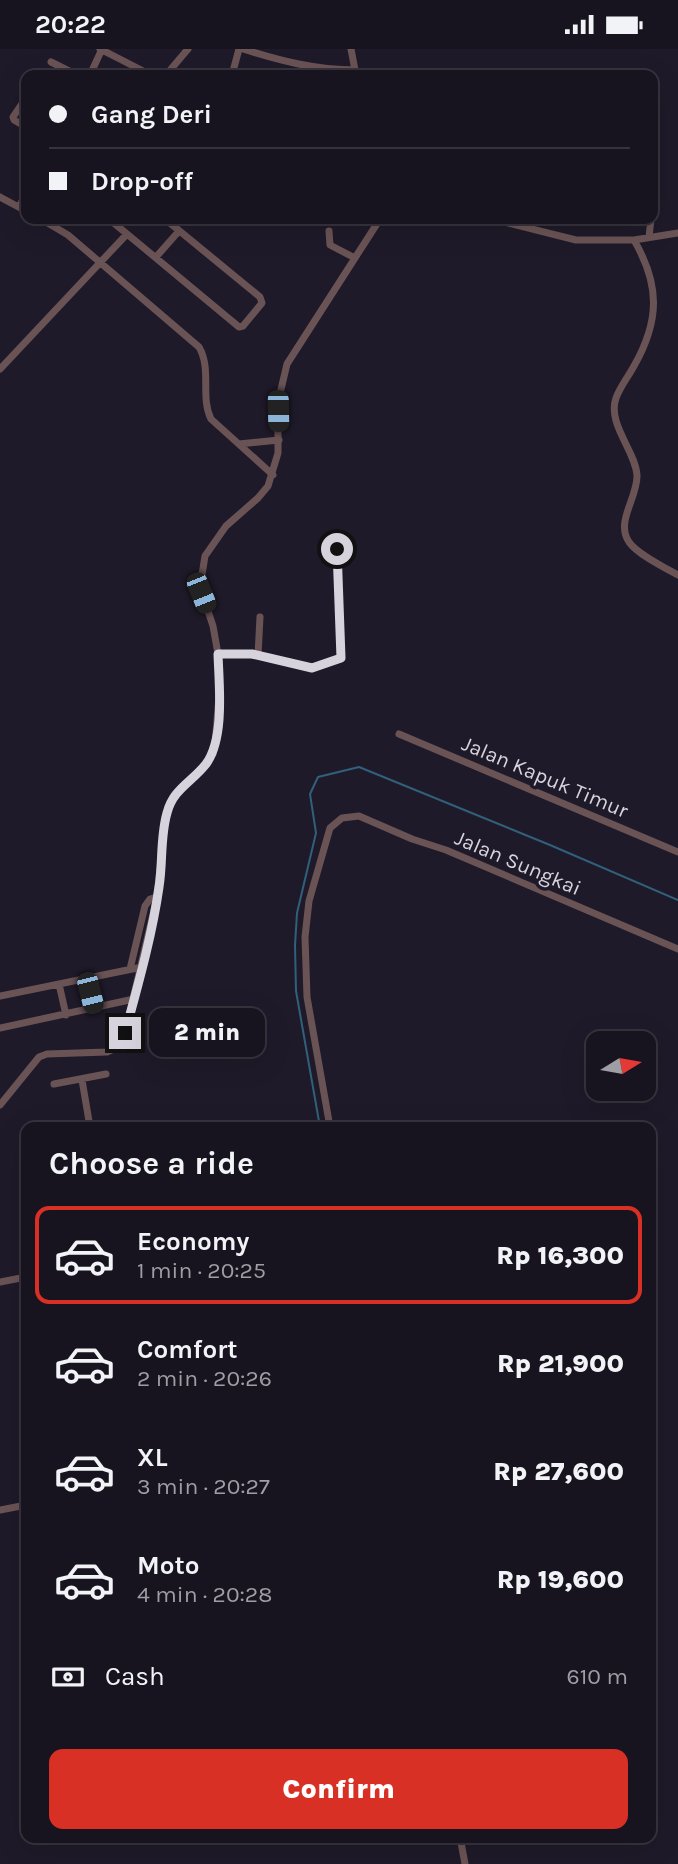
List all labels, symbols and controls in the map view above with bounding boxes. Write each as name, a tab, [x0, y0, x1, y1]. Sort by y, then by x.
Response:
text: 20:22	[35, 9, 106, 40]
text: Gang Deri	[91, 99, 212, 130]
text: Drop-off	[91, 166, 193, 197]
car	[268, 390, 289, 432]
route start	[321, 533, 353, 565]
car	[184, 570, 219, 616]
street label: Jalan Kapuk Timur	[458, 731, 632, 823]
street label: Jalan Sungkai	[451, 826, 585, 900]
car	[75, 970, 106, 1016]
callout: 2 min	[150, 1009, 265, 1058]
route end	[109, 1017, 141, 1049]
text: 2 min	[174, 1019, 240, 1046]
north arrow	[586, 1031, 656, 1101]
map controls	[586, 1031, 656, 1101]
text: Choose a ride	[49, 1145, 254, 1182]
icon: car	[53, 1224, 116, 1287]
text: Economy	[137, 1226, 249, 1257]
text: Rp 16,300	[496, 1240, 624, 1271]
text: 1 min · 20:25	[137, 1257, 266, 1284]
icon: car	[53, 1332, 116, 1395]
text: Comfort	[137, 1334, 238, 1365]
text: Rp 21,900	[497, 1348, 624, 1379]
text: 2 min · 20:26	[137, 1365, 272, 1392]
icon: car	[53, 1440, 116, 1503]
text: XL	[137, 1442, 168, 1473]
text: Rp 27,600	[493, 1456, 624, 1487]
text: 3 min · 20:27	[137, 1473, 270, 1500]
icon: car	[53, 1548, 116, 1611]
text: Moto	[137, 1550, 199, 1581]
text: Rp 19,600	[497, 1564, 624, 1595]
text: 4 min · 20:28	[137, 1581, 272, 1608]
icon: cash	[49, 1658, 87, 1696]
text: Cash	[105, 1661, 165, 1692]
text: 610 m	[567, 1663, 628, 1690]
button: Confirm	[49, 1749, 628, 1829]

